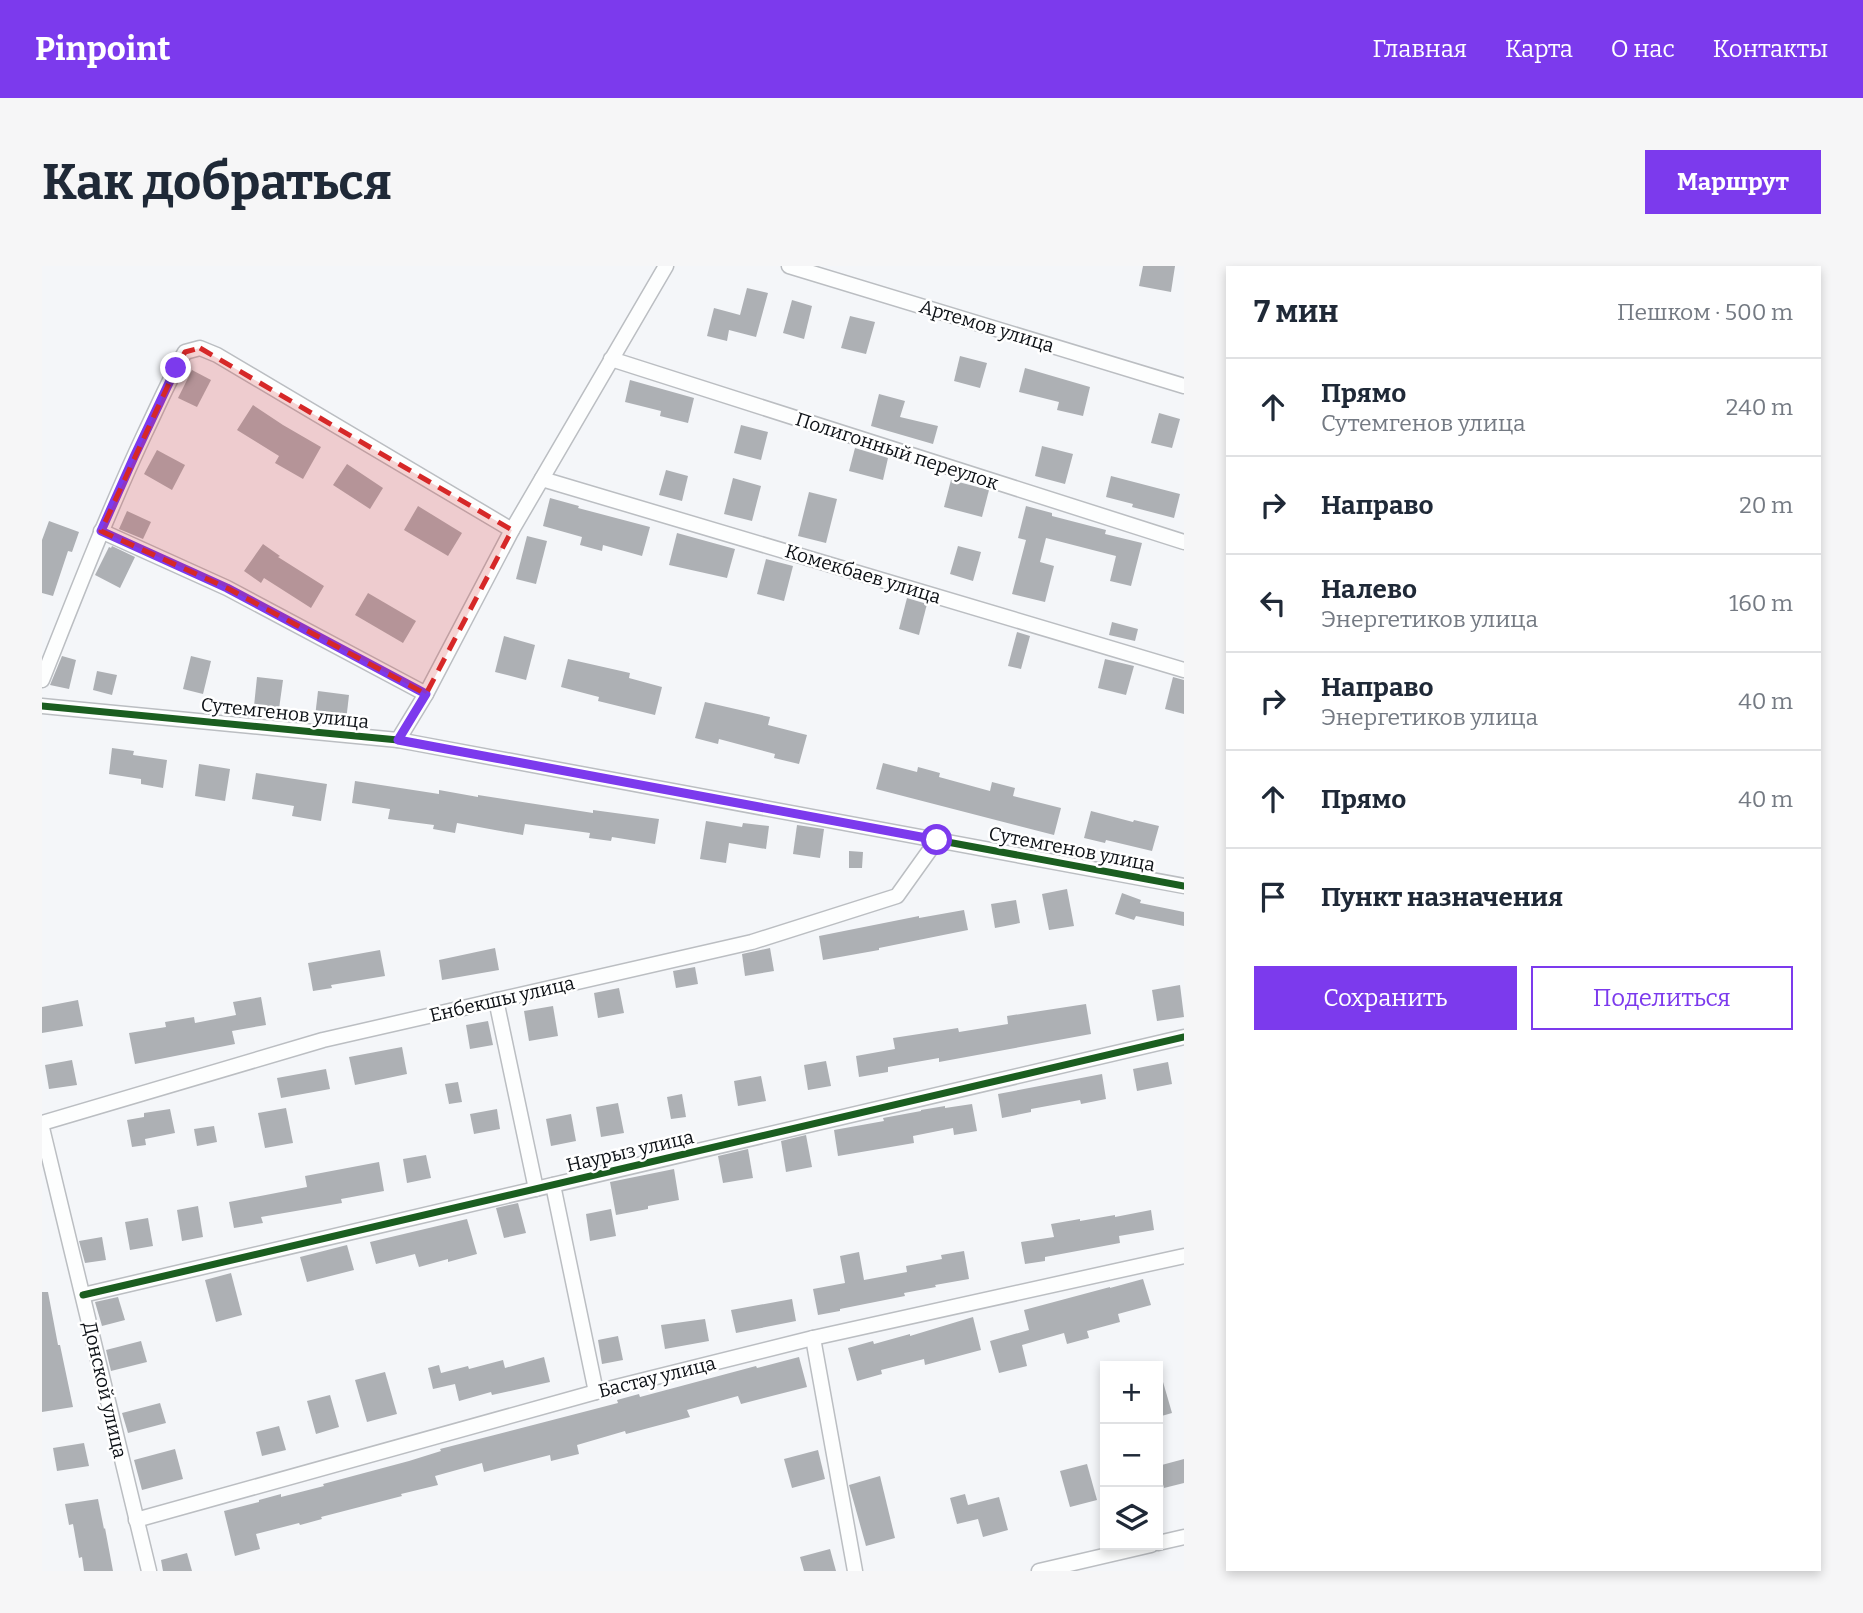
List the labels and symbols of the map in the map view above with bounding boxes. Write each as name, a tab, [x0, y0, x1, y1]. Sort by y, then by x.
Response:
street label: Артемов улица	[917, 295, 1058, 358]
route end	[160, 352, 191, 383]
street label: Полигонный переулок	[793, 407, 1002, 495]
street label: Комекбаев улица	[782, 539, 944, 609]
street label: Сутемгенов улица	[200, 693, 371, 733]
street label: Сутемгенов улица	[987, 822, 1158, 877]
route start	[921, 824, 952, 855]
street label: Енбекшы улица	[427, 971, 577, 1027]
street label: Наурыз улица	[564, 1125, 697, 1177]
street label: Донской улица	[78, 1319, 132, 1461]
street label: Бастау улица	[596, 1351, 719, 1403]

